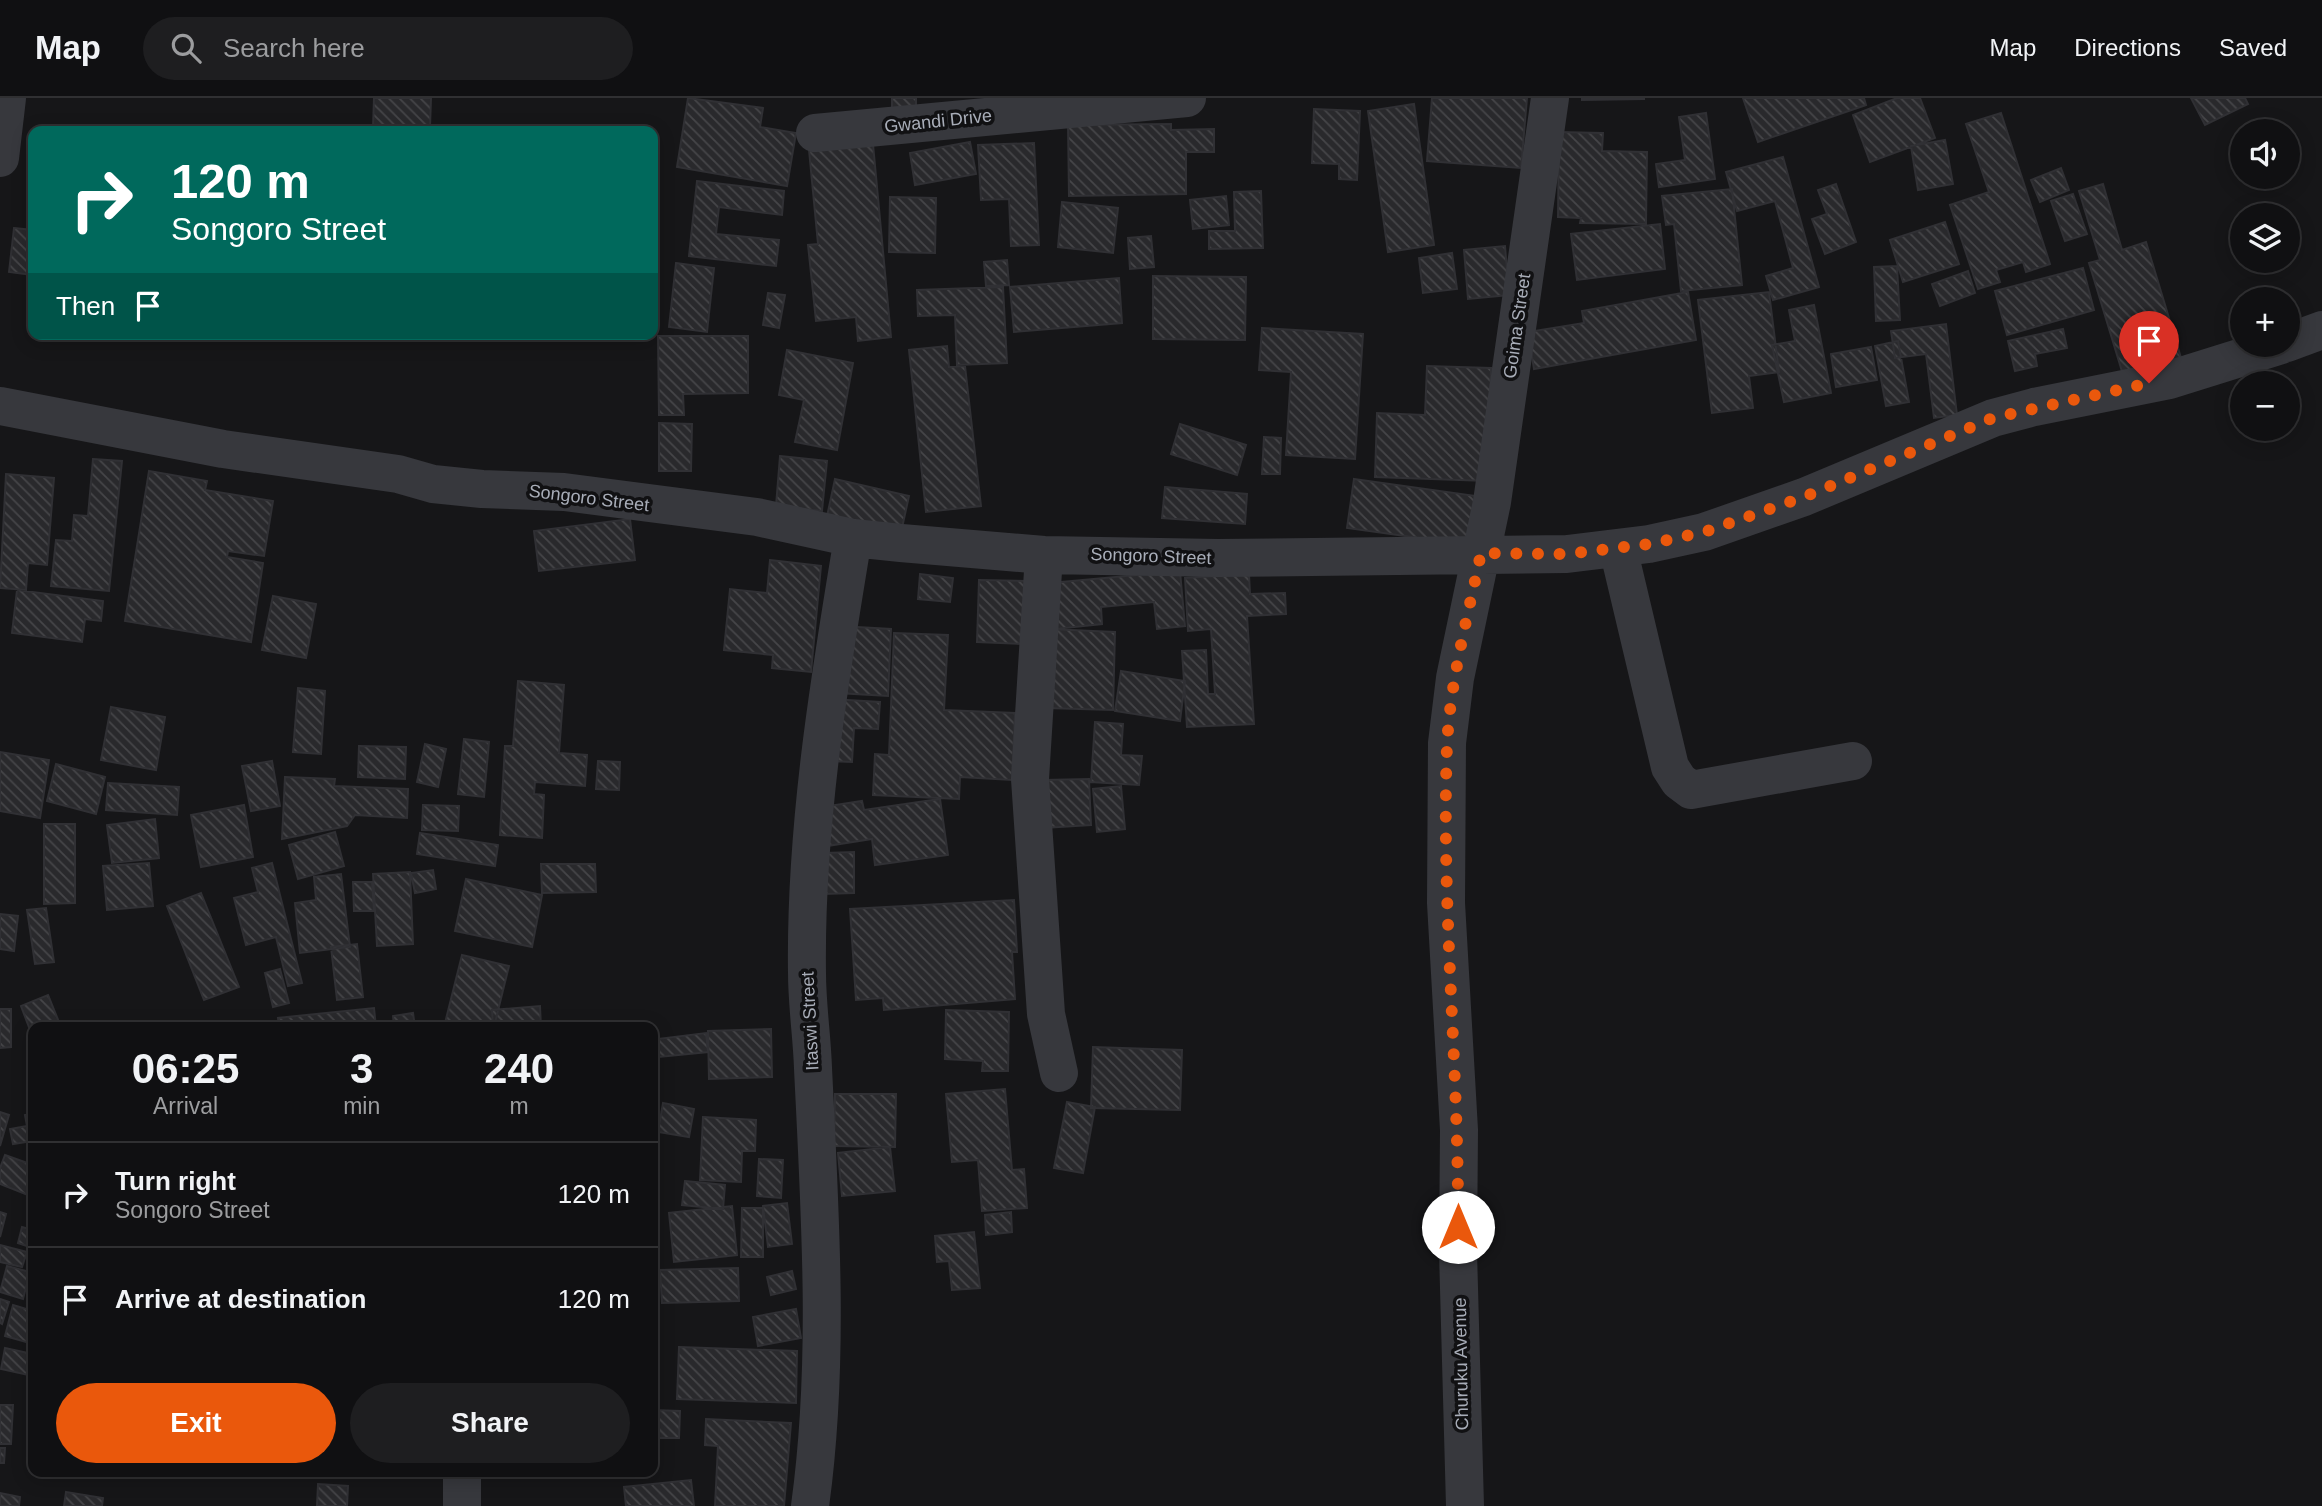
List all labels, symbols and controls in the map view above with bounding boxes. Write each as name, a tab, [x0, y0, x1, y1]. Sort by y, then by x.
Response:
search box	[143, 17, 633, 80]
text: Map	[35, 29, 101, 66]
icon: search	[167, 29, 205, 67]
text: Search here	[223, 33, 365, 63]
text: Map	[1990, 34, 2036, 61]
text: Directions	[2074, 34, 2181, 61]
text: Saved	[2219, 34, 2287, 61]
street label: Gwandi Drive	[883, 105, 993, 137]
map controls	[2230, 119, 2300, 441]
button: sound	[2230, 119, 2300, 189]
icon: right	[56, 154, 147, 245]
text: 120 m	[171, 154, 310, 208]
button: layers	[2230, 203, 2300, 273]
text: Songoro Street	[171, 211, 386, 247]
street label: Goima Street	[1500, 272, 1534, 380]
icon: arrive	[129, 287, 167, 325]
button: +	[2230, 287, 2300, 357]
text: Then	[56, 291, 115, 321]
pin	[2119, 311, 2179, 383]
icon: arrive	[2130, 322, 2168, 360]
button: −	[2230, 371, 2300, 441]
street label: Songoro Street	[528, 481, 650, 515]
street label: Songoro Street	[1090, 544, 1212, 568]
street label: Itaswi Street	[797, 971, 823, 1071]
text: 06:25	[132, 1045, 239, 1092]
text: 3	[350, 1045, 373, 1092]
text: 240	[484, 1045, 554, 1092]
text: Arrival	[153, 1093, 218, 1119]
text: min	[343, 1093, 380, 1119]
text: m	[510, 1093, 529, 1119]
text: Turn right	[115, 1166, 236, 1196]
icon: right	[56, 1176, 94, 1214]
text: 120 m	[558, 1179, 630, 1209]
position arrow	[1421, 1190, 1495, 1264]
text: Songoro Street	[115, 1197, 270, 1223]
icon: arrive	[56, 1281, 94, 1319]
text: Arrive at destination	[115, 1284, 366, 1314]
text: 120 m	[558, 1284, 630, 1314]
street label: Churuku Avenue	[1450, 1297, 1472, 1431]
button: Exit	[56, 1383, 336, 1463]
button: Share	[350, 1383, 630, 1463]

